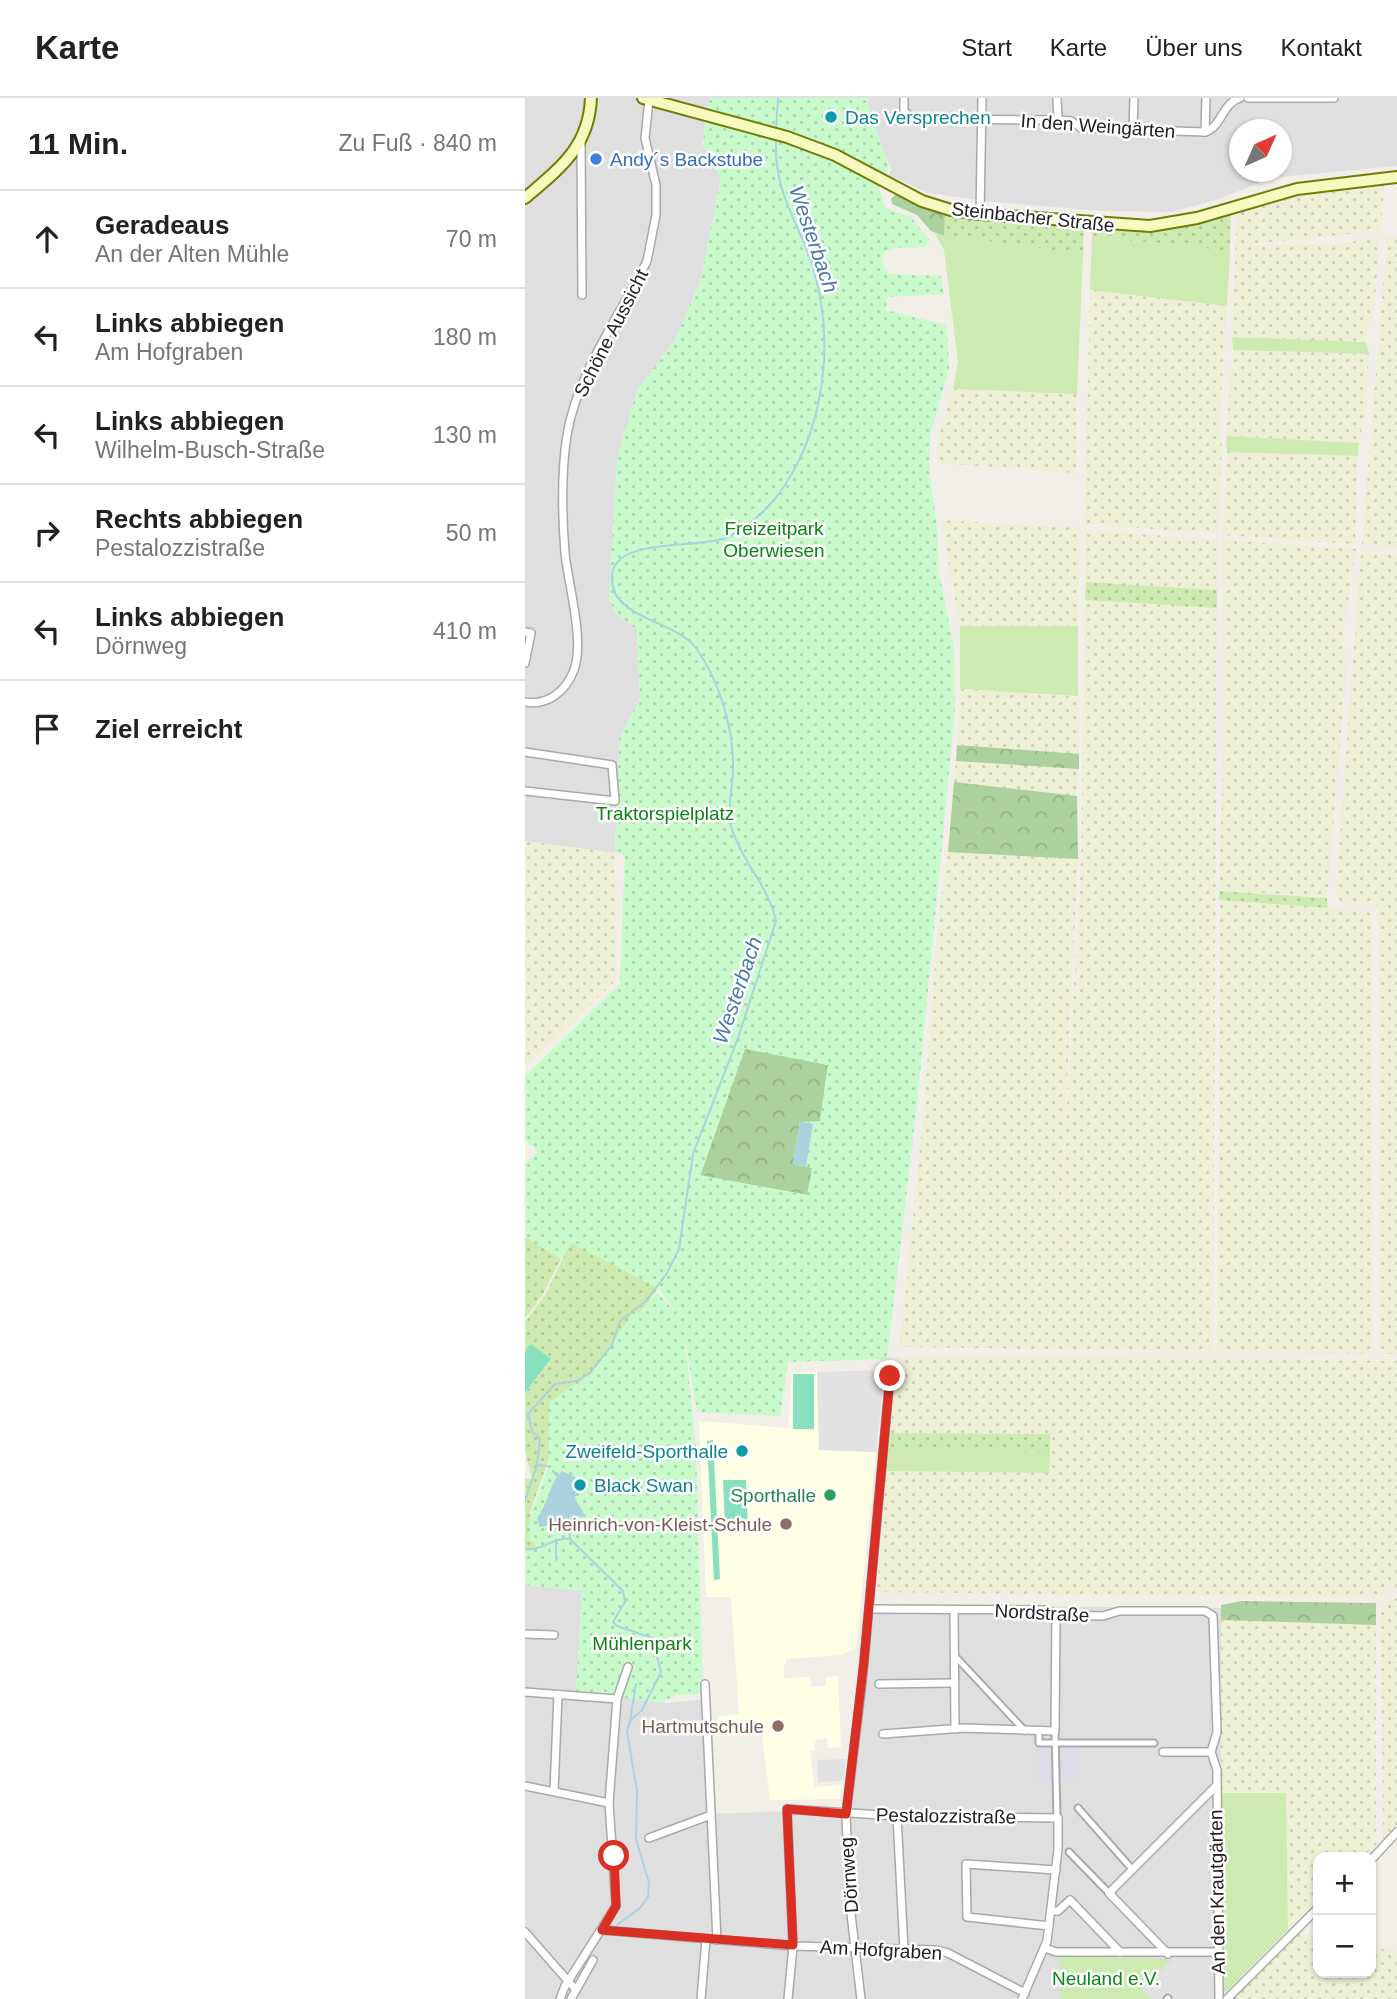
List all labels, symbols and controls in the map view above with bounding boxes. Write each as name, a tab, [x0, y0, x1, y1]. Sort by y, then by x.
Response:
text: Karte	[35, 29, 119, 66]
text: Start	[961, 34, 1012, 61]
text: Karte	[1050, 34, 1107, 61]
text: Über uns	[1145, 34, 1243, 61]
text: Kontakt	[1281, 34, 1362, 61]
place label: Das Versprechen	[845, 107, 991, 128]
marker: Das Versprechen	[823, 109, 839, 125]
street label: In den Weingärten	[1020, 110, 1176, 142]
north arrow	[1229, 119, 1292, 182]
text: 11 Min.	[28, 127, 128, 160]
text: Zu Fuß · 840 m	[339, 130, 497, 156]
place label: Andy´s Backstube	[610, 149, 763, 170]
marker: Andy´s Backstube	[588, 151, 604, 167]
water label: Westerbach	[785, 182, 843, 296]
street label: Steinbacher Straße	[950, 198, 1116, 236]
text: Geradeaus	[95, 210, 229, 240]
icon: ahead	[28, 220, 66, 258]
text: 70 m	[446, 226, 497, 252]
text: An der Alten Mühle	[95, 241, 289, 267]
street label: Schöne Aussicht	[570, 265, 653, 400]
text: Links abbiegen	[95, 308, 284, 338]
icon: left	[28, 318, 66, 356]
text: 180 m	[433, 324, 497, 350]
text: Am Hofgraben	[95, 339, 243, 365]
text: Links abbiegen	[95, 406, 284, 436]
icon: left	[28, 416, 66, 454]
text: 130 m	[433, 422, 497, 448]
text: Wilhelm-Busch-Straße	[95, 437, 325, 463]
text: Rechts abbiegen	[95, 504, 303, 534]
icon: right	[28, 514, 66, 552]
park label: Freizeitpark Oberwiesen	[723, 518, 825, 561]
text: 50 m	[446, 520, 497, 546]
text: Pestalozzistraße	[95, 535, 265, 561]
text: Links abbiegen	[95, 602, 284, 632]
icon: left	[28, 612, 66, 650]
text: 410 m	[433, 618, 497, 644]
text: Dörnweg	[95, 633, 187, 659]
icon: arrive	[28, 710, 66, 748]
text: Ziel erreicht	[95, 714, 242, 744]
park label: Traktorspielplatz	[596, 803, 734, 824]
water label: Westerbach	[708, 933, 766, 1047]
route end	[874, 1360, 905, 1391]
place label: Zweifeld-Sporthalle	[565, 1441, 728, 1462]
marker: Zweifeld-Sporthalle	[734, 1443, 750, 1459]
place label: Black Swan	[594, 1475, 693, 1496]
marker: Black Swan	[572, 1477, 588, 1493]
place label: Sporthalle	[730, 1485, 816, 1506]
marker: Sporthalle	[822, 1487, 838, 1503]
place label: Heinrich-von-Kleist-Schule	[548, 1514, 772, 1535]
marker: Heinrich-von-Kleist-Schule	[778, 1516, 794, 1532]
street label: Nordstraße	[994, 1600, 1090, 1626]
park label: Mühlenpark	[592, 1633, 692, 1654]
place label: Hartmutschule	[642, 1716, 764, 1737]
marker: Hartmutschule	[770, 1718, 786, 1734]
street label: Pestalozzistraße	[876, 1804, 1016, 1828]
street label: An den Krautgärten	[1205, 1809, 1229, 1975]
street label: Dörnweg	[836, 1836, 862, 1914]
route start	[598, 1840, 629, 1871]
map controls	[1313, 1852, 1376, 1978]
button: +	[1313, 1852, 1376, 1915]
button: −	[1313, 1915, 1376, 1978]
street label: Am Hofgraben	[819, 1936, 943, 1964]
park label: Neuland e.V.	[1052, 1968, 1160, 1989]

